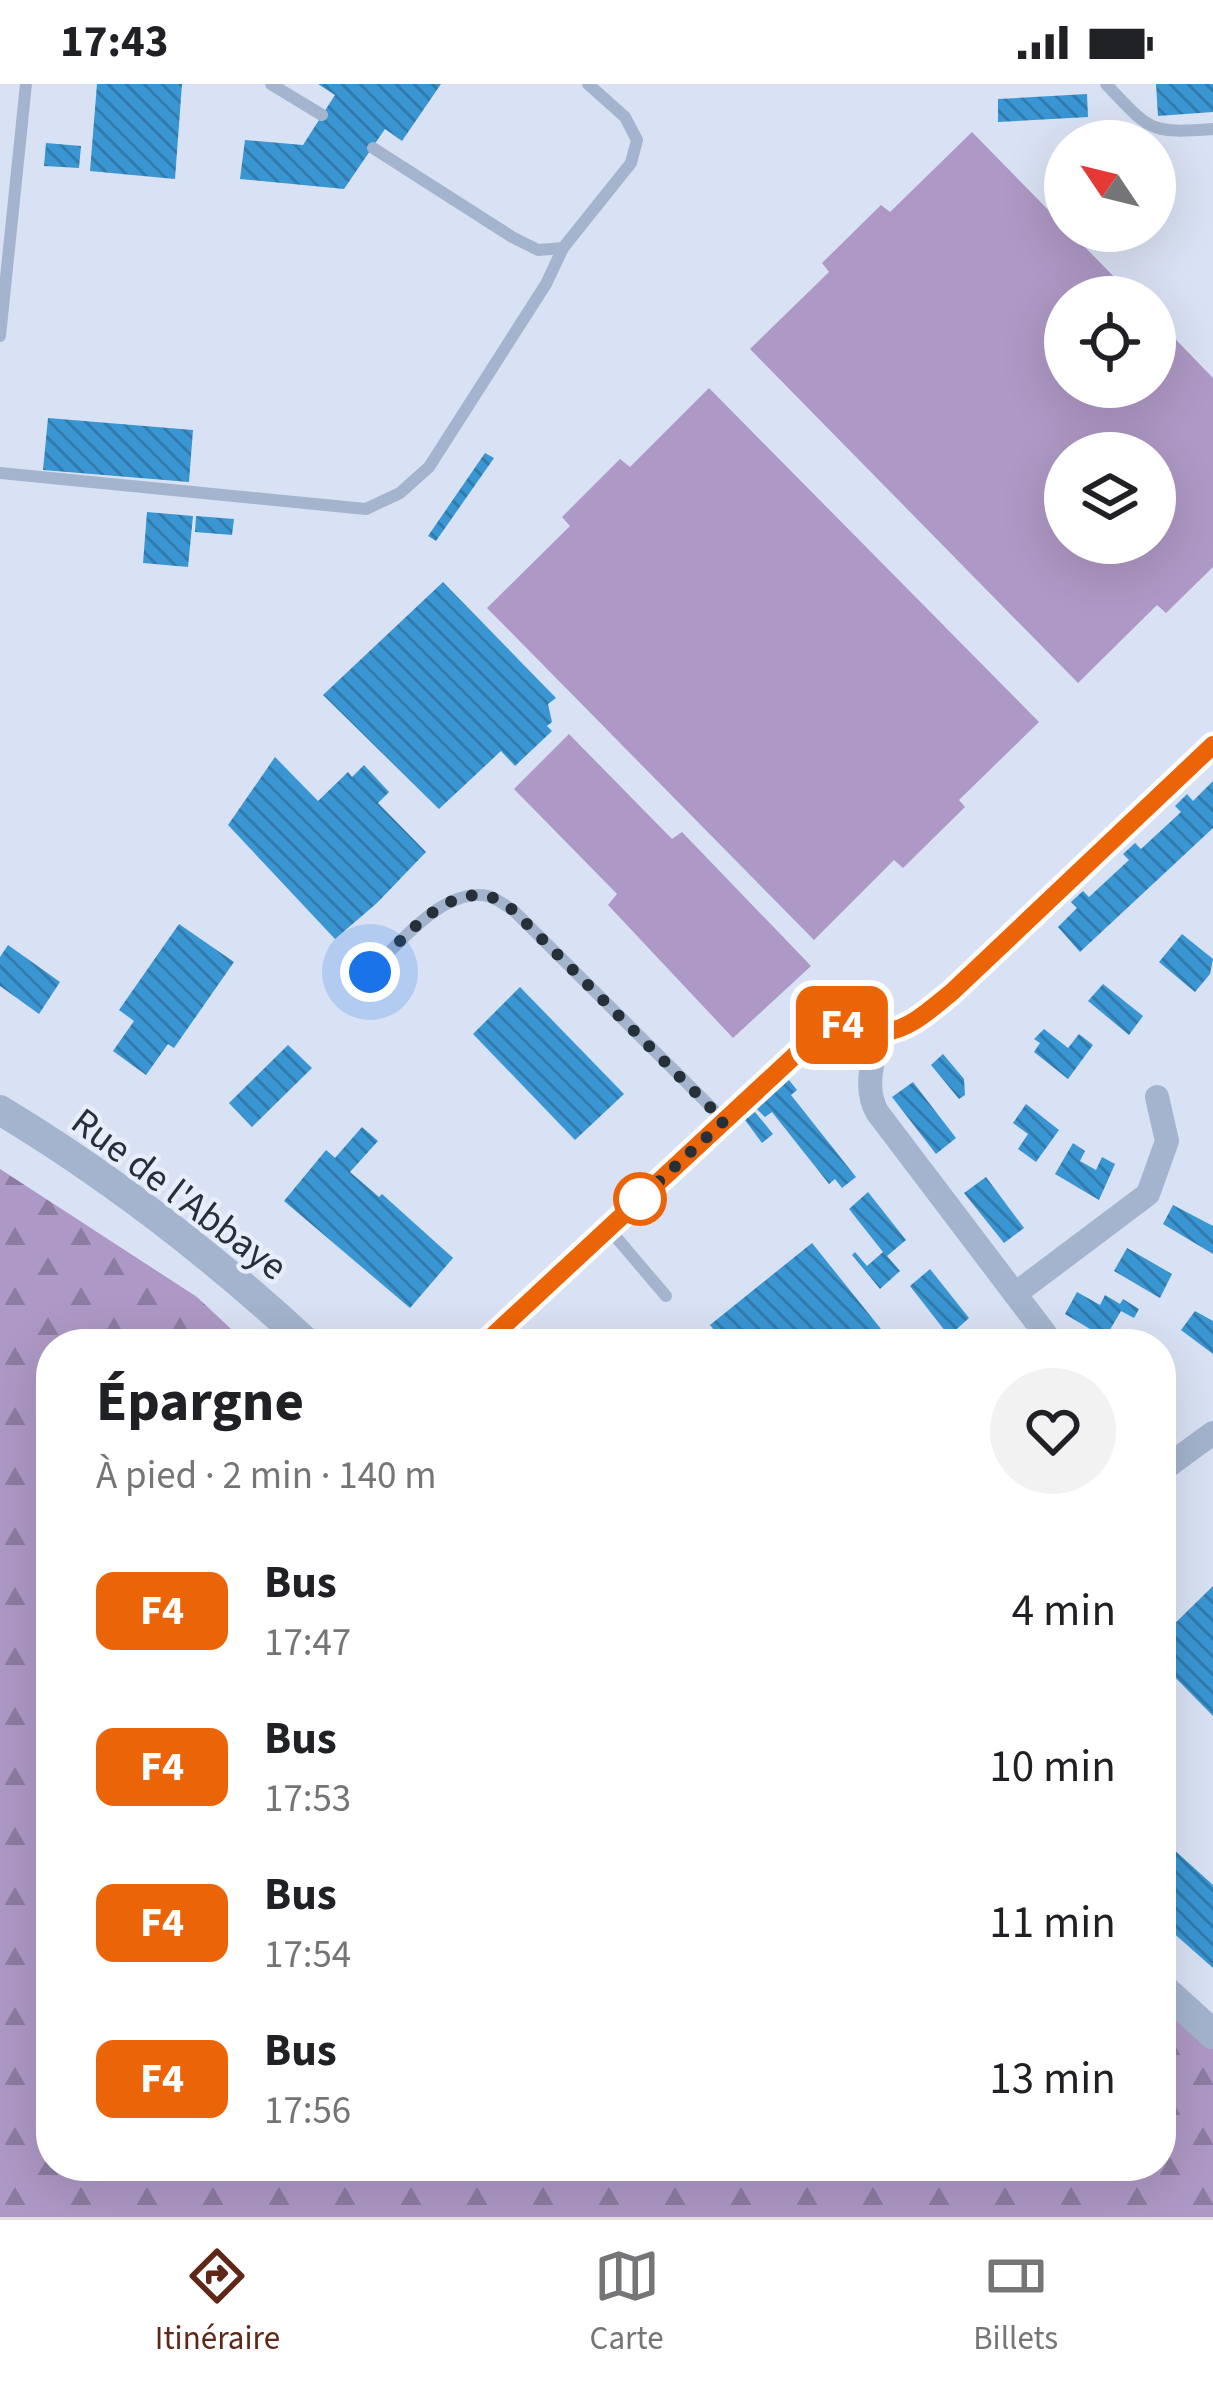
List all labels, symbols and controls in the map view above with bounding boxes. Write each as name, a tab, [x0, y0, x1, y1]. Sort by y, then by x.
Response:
text: 17:43	[60, 10, 169, 74]
north arrow	[1044, 120, 1176, 252]
map controls	[1044, 120, 1176, 564]
button: locate	[1044, 276, 1176, 408]
button: layers	[1044, 432, 1176, 564]
your location	[340, 942, 400, 1002]
line badge: F4	[788, 986, 896, 1064]
text: F4	[820, 995, 864, 1055]
street label: Rue de l'Abbaye	[59, 1095, 299, 1295]
unlabelled marker	[615, 1174, 665, 1224]
text: Épargne	[96, 1362, 304, 1443]
button: heart	[990, 1368, 1116, 1494]
text: À pied · 2 min · 140 m	[96, 1448, 437, 1504]
text: Bus	[264, 1551, 337, 1615]
text: 4 min	[1012, 1579, 1116, 1643]
text: F4	[140, 1581, 184, 1641]
text: 17:47	[264, 1615, 351, 1671]
text: Bus	[264, 1707, 337, 1771]
text: 10 min	[989, 1735, 1116, 1799]
text: F4	[140, 1737, 184, 1797]
text: 17:53	[264, 1771, 351, 1827]
text: Bus	[264, 1863, 337, 1927]
text: 11 min	[989, 1891, 1116, 1955]
text: F4	[140, 1893, 184, 1953]
text: 17:54	[264, 1927, 351, 1983]
text: Bus	[264, 2019, 337, 2083]
text: 13 min	[989, 2047, 1116, 2111]
text: F4	[140, 2049, 184, 2109]
text: 17:56	[264, 2083, 351, 2139]
tab: Itinéraire	[155, 2243, 280, 2362]
tab: Carte	[590, 2243, 664, 2362]
tab: Billets	[973, 2243, 1058, 2362]

